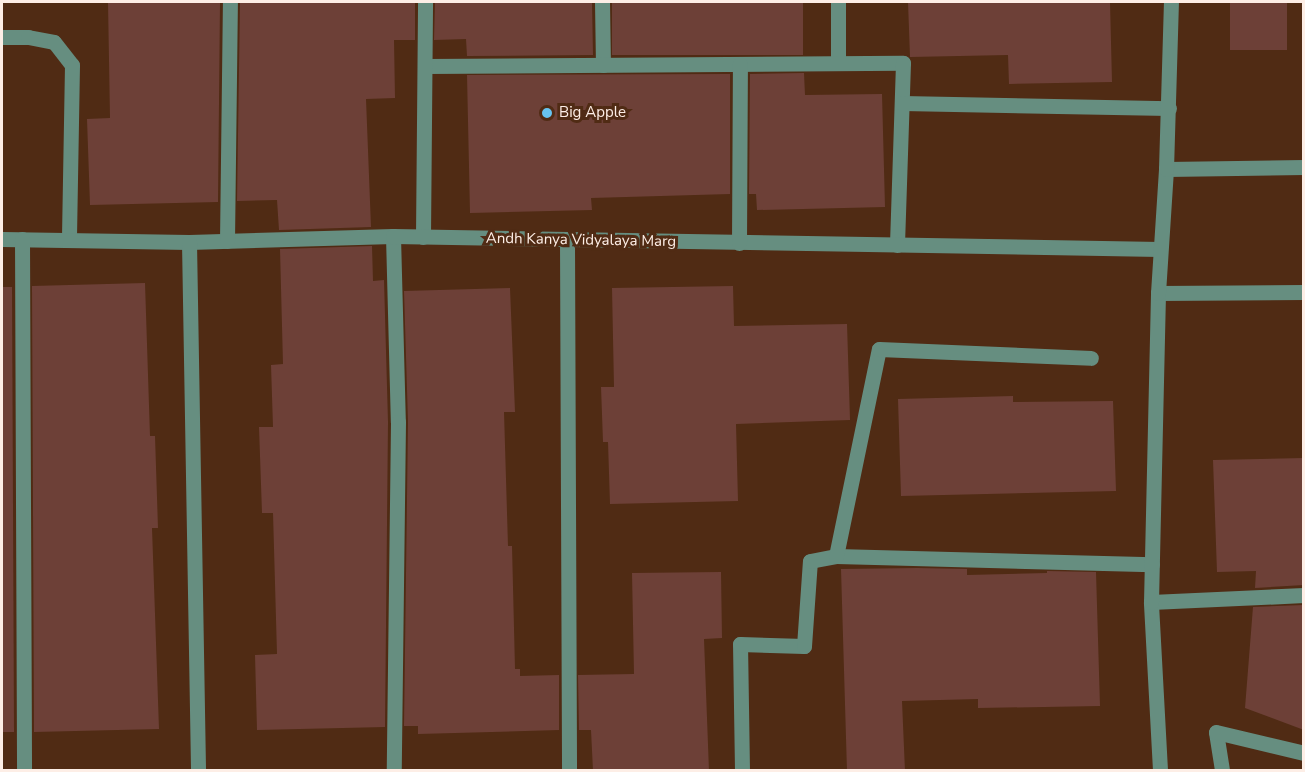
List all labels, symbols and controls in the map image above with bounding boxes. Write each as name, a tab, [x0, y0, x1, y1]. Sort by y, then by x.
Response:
place label: Big Apple	[559, 104, 626, 122]
marker: Big Apple	[540, 106, 554, 120]
street label: Andh Kanya Vidyalaya Marg	[486, 229, 676, 251]

